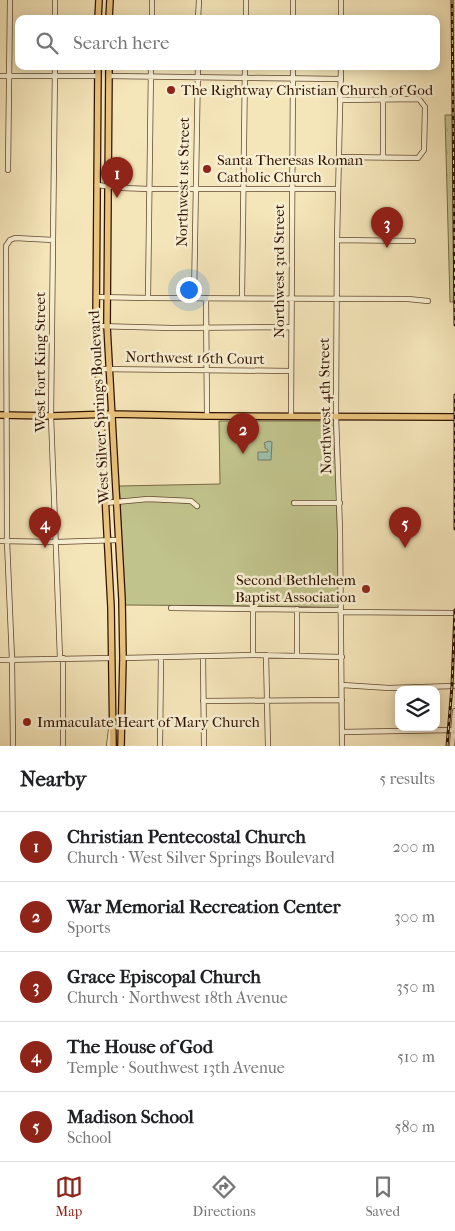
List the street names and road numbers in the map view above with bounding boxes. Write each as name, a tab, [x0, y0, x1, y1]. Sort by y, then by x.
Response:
street label: Northwest 1st Street	[173, 116, 193, 247]
street label: Northwest 3rd Street	[270, 203, 288, 338]
street label: West Fort King Street	[31, 291, 49, 433]
street label: West Silver Springs Boulevard	[85, 309, 113, 505]
street label: Northwest 4th Street	[315, 337, 335, 474]
street label: Northwest 16th Court	[125, 348, 265, 368]

